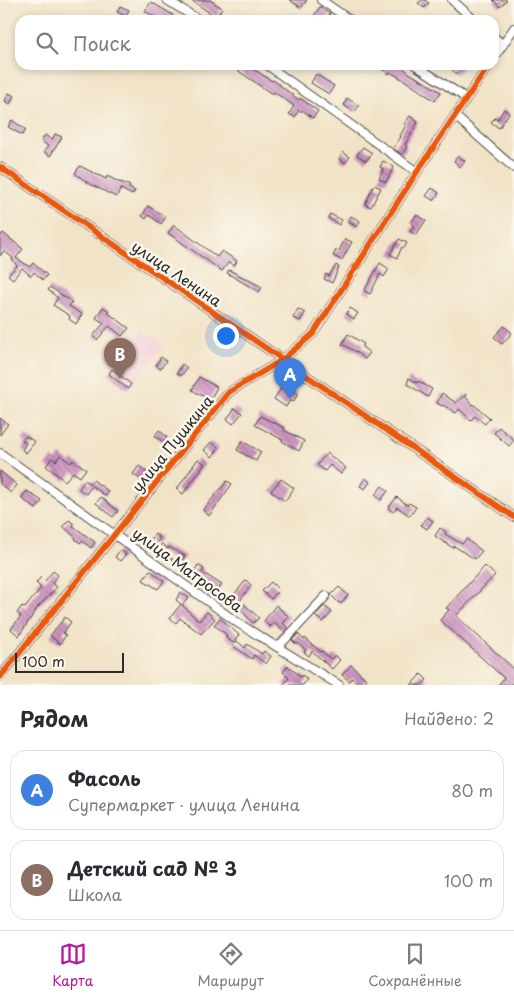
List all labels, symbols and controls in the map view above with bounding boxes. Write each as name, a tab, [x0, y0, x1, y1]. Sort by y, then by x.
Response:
search box	[15, 15, 499, 70]
icon: search	[33, 29, 61, 57]
text: Поиск	[73, 29, 131, 57]
street label: улица Ленина	[127, 234, 227, 312]
your location	[213, 323, 239, 349]
pin: B	[104, 338, 136, 379]
pin: A	[274, 358, 306, 399]
street label: улица Пушкина	[126, 389, 219, 496]
street label: улица Матросова	[128, 521, 248, 617]
scale bar	[15, 650, 124, 673]
text: 100 m	[22, 651, 65, 672]
text: Рядом	[20, 702, 88, 734]
text: Найдено: 2	[404, 706, 494, 730]
text: Фасоль	[68, 764, 141, 792]
text: A	[31, 778, 43, 802]
text: 80 m	[451, 778, 493, 802]
text: Супермаркет · улица Ленина	[68, 792, 300, 816]
text: Детский сад № 3	[68, 854, 237, 882]
text: B	[32, 868, 42, 892]
text: 100 m	[444, 868, 493, 892]
text: Школа	[68, 882, 122, 906]
tab: Карта	[52, 940, 93, 991]
tab: Маршрут	[198, 940, 264, 991]
tab: Сохранённые	[368, 940, 462, 991]

